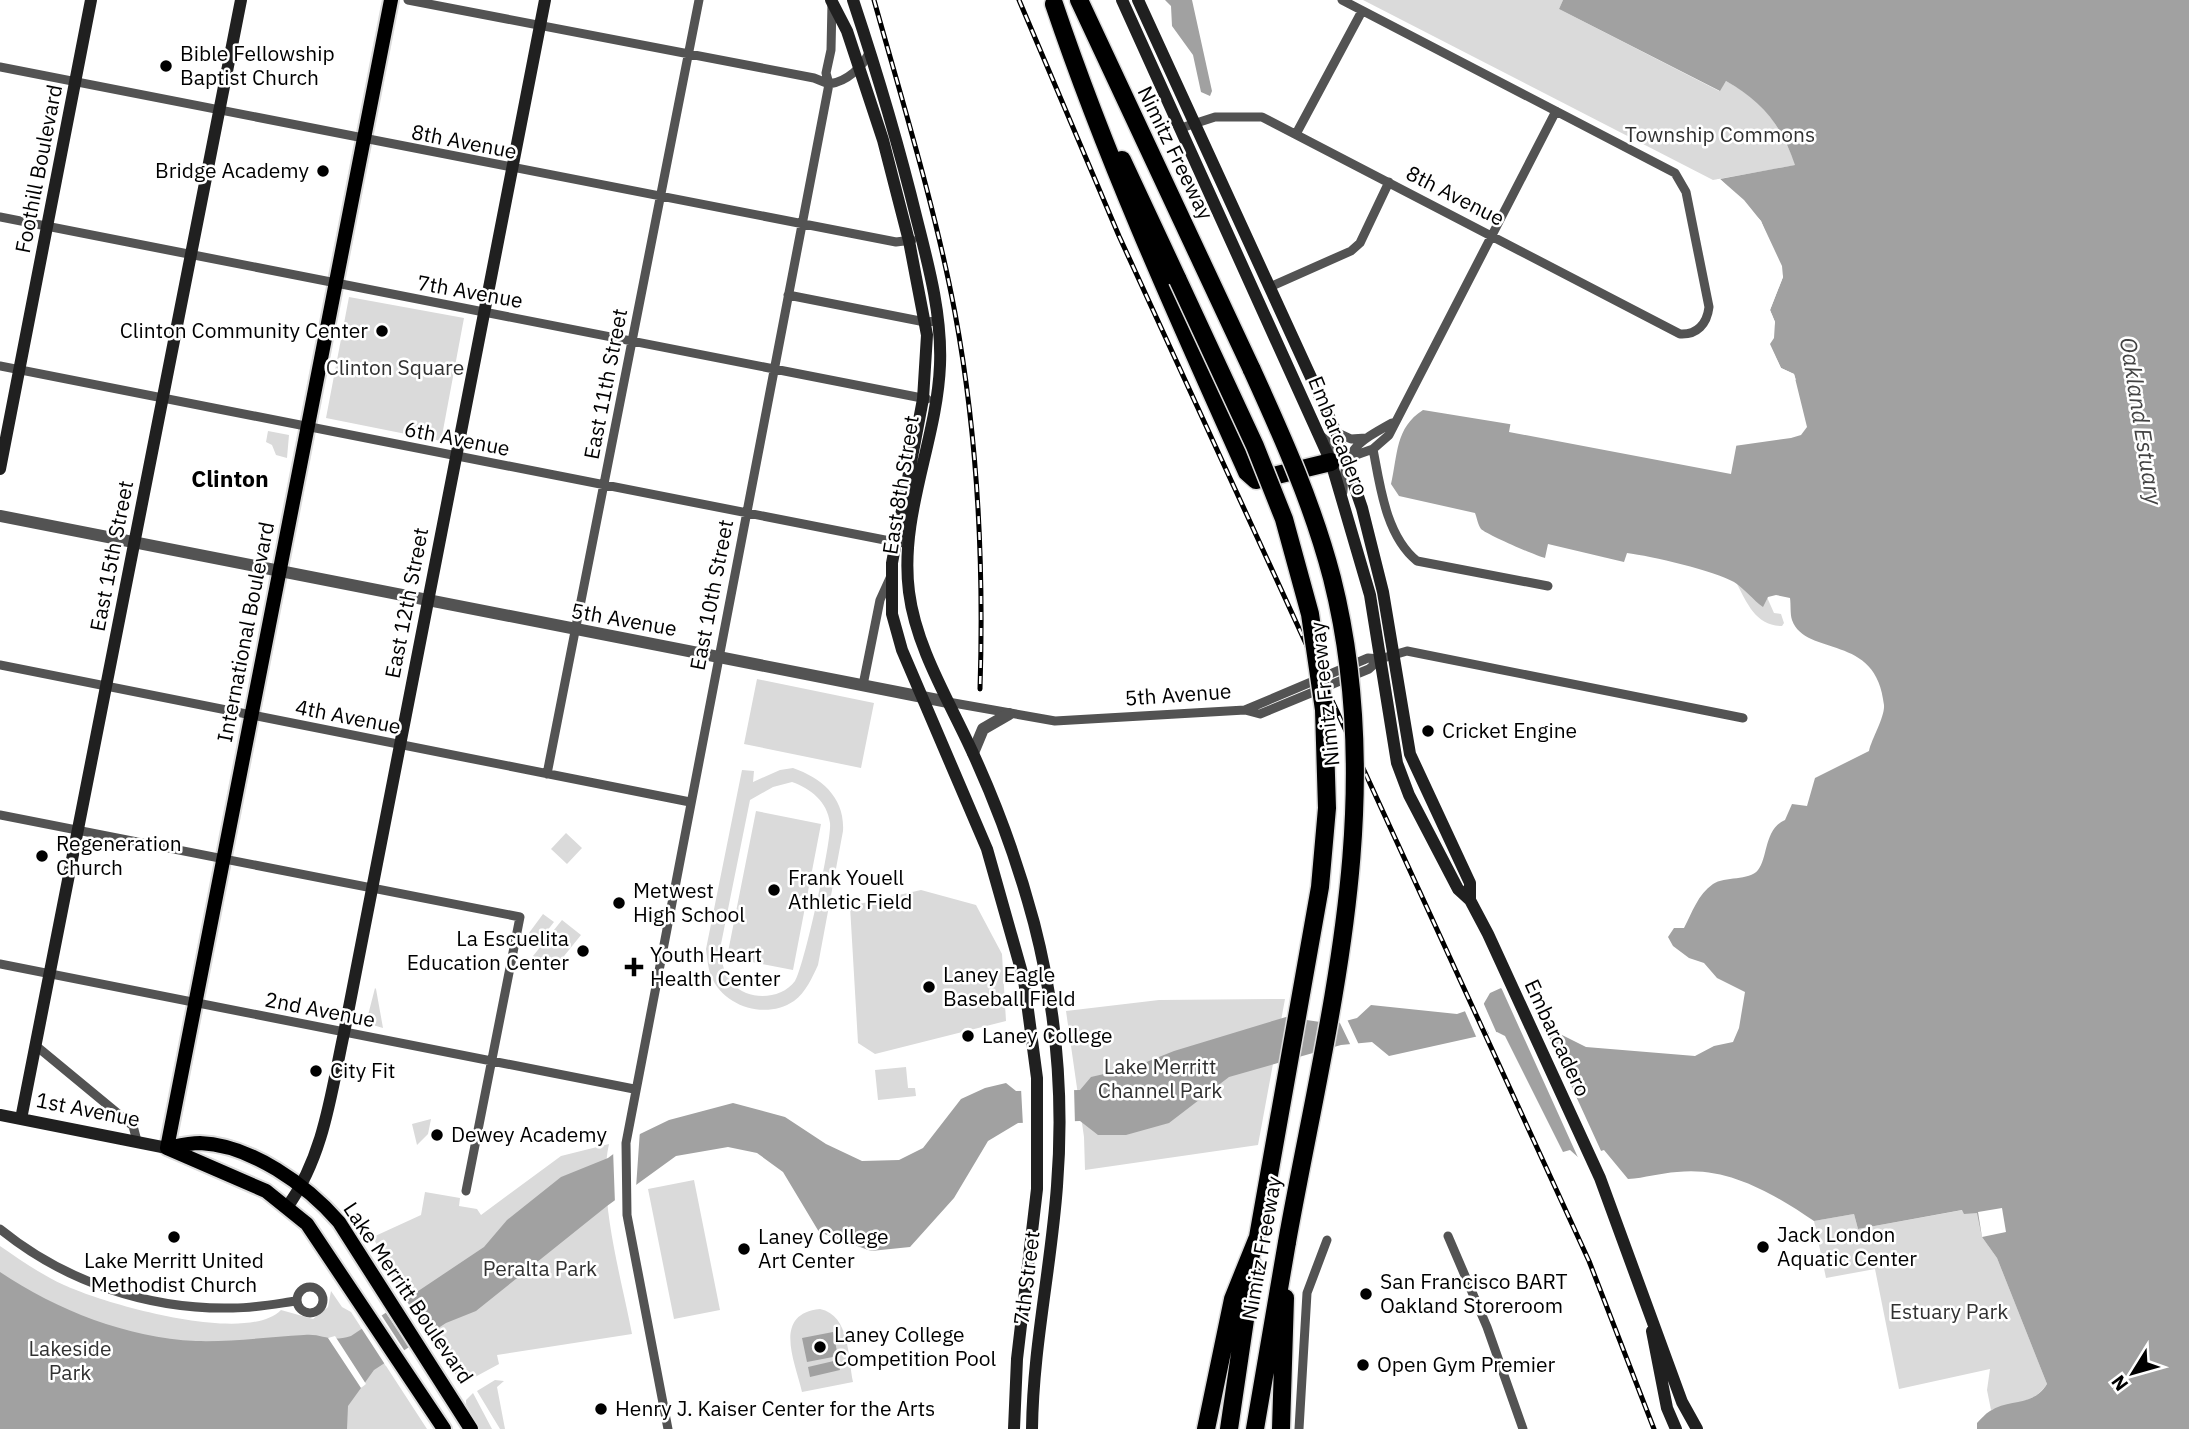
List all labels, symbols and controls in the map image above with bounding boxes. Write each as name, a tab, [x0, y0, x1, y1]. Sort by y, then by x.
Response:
place label: Bible Fellowship Baptist Church	[180, 39, 335, 91]
marker: Bible Fellowship Baptist Church	[158, 58, 174, 74]
street label: Nimitz Freeway	[1131, 81, 1221, 224]
street label: Foothill Boulevard	[8, 82, 68, 255]
street label: 8th Avenue	[409, 117, 519, 165]
park label: Township Commons	[1625, 120, 1815, 148]
place label: Bridge Academy	[155, 156, 310, 184]
street label: 8th Avenue	[1401, 158, 1509, 232]
marker: Bridge Academy	[315, 163, 331, 179]
street label: 7th Avenue	[415, 268, 525, 314]
street label: East 11th Street	[577, 306, 633, 462]
place label: Clinton Community Center	[120, 316, 368, 344]
marker: Clinton Community Center	[374, 323, 390, 339]
water label: Oakland Estuary	[2114, 335, 2170, 508]
park label: Clinton Square	[326, 353, 464, 381]
street label: Embarcadero	[1302, 372, 1376, 499]
street label: East 8th Street	[875, 413, 925, 556]
street label: 6th Avenue	[402, 414, 512, 462]
district label: Clinton	[191, 463, 269, 493]
street label: East 15th Street	[83, 478, 139, 634]
street label: East 10th Street	[683, 517, 739, 673]
street label: International Boulevard	[210, 519, 280, 744]
street label: East 12th Street	[378, 525, 434, 681]
street label: 5th Avenue	[569, 596, 679, 642]
street label: Nimitz Freeway	[1302, 620, 1346, 768]
street label: 5th Avenue	[1124, 676, 1232, 712]
street label: 4th Avenue	[293, 692, 403, 740]
place label: Cricket Engine	[1442, 716, 1577, 744]
marker: Cricket Engine	[1420, 723, 1436, 739]
place label: Regeneration Church	[56, 829, 182, 881]
marker: Regeneration Church	[34, 848, 50, 864]
place label: Frank Youell Athletic Field	[788, 863, 912, 915]
place label: Metwest High School	[633, 876, 745, 928]
marker: Frank Youell Athletic Field	[766, 882, 782, 898]
marker: Metwest High School	[611, 895, 627, 911]
place label: La Escuelita Education Center	[407, 924, 569, 976]
place label: Youth Heart Health Center	[650, 940, 781, 992]
marker: La Escuelita Education Center	[575, 943, 591, 959]
marker: Youth Heart Health Center	[624, 957, 644, 977]
place label: Laney Eagle Baseball Field	[943, 960, 1076, 1012]
street label: Embarcadero	[1519, 974, 1597, 1101]
marker: Laney Eagle Baseball Field	[921, 979, 937, 995]
street label: 2nd Avenue	[263, 985, 378, 1033]
place label: Laney College	[982, 1021, 1113, 1049]
marker: Laney College	[960, 1028, 976, 1044]
park label: Lake Merritt Channel Park	[1098, 1052, 1222, 1104]
place label: City Fit	[330, 1056, 395, 1084]
marker: City Fit	[308, 1063, 324, 1079]
street label: 1st Avenue	[34, 1085, 142, 1133]
place label: Dewey Academy	[451, 1120, 608, 1148]
marker: Dewey Academy	[429, 1127, 445, 1143]
street label: Nimitz Freeway	[1235, 1173, 1287, 1322]
street label: Lake Merritt Boulevard	[338, 1196, 480, 1389]
place label: Jack London Aquatic Center	[1777, 1220, 1917, 1272]
place label: Laney College Art Center	[758, 1222, 889, 1274]
marker: Lake Merritt United Methodist Church	[166, 1229, 182, 1245]
street label: 7th Street	[1006, 1229, 1046, 1326]
marker: Jack London Aquatic Center	[1755, 1239, 1771, 1255]
marker: Laney College Art Center	[736, 1241, 752, 1257]
place label: Lake Merritt United Methodist Church	[84, 1246, 264, 1298]
park label: Peralta Park	[483, 1254, 597, 1282]
place label: San Francisco BART Oakland Storeroom	[1380, 1267, 1568, 1319]
marker: San Francisco BART Oakland Storeroom	[1358, 1286, 1374, 1302]
park label: Estuary Park	[1890, 1297, 2008, 1325]
place label: Laney College Competition Pool	[834, 1320, 997, 1372]
park label: Lakeside Park	[28, 1334, 112, 1386]
north arrow	[2098, 1338, 2168, 1408]
marker: Laney College Competition Pool	[812, 1339, 828, 1355]
place label: Open Gym Premier	[1377, 1350, 1556, 1378]
marker: Open Gym Premier	[1355, 1357, 1371, 1373]
text: N	[2106, 1371, 2133, 1396]
place label: Henry J. Kaiser Center for the Arts	[615, 1394, 935, 1422]
marker: Henry J. Kaiser Center for the Arts	[593, 1401, 609, 1417]

